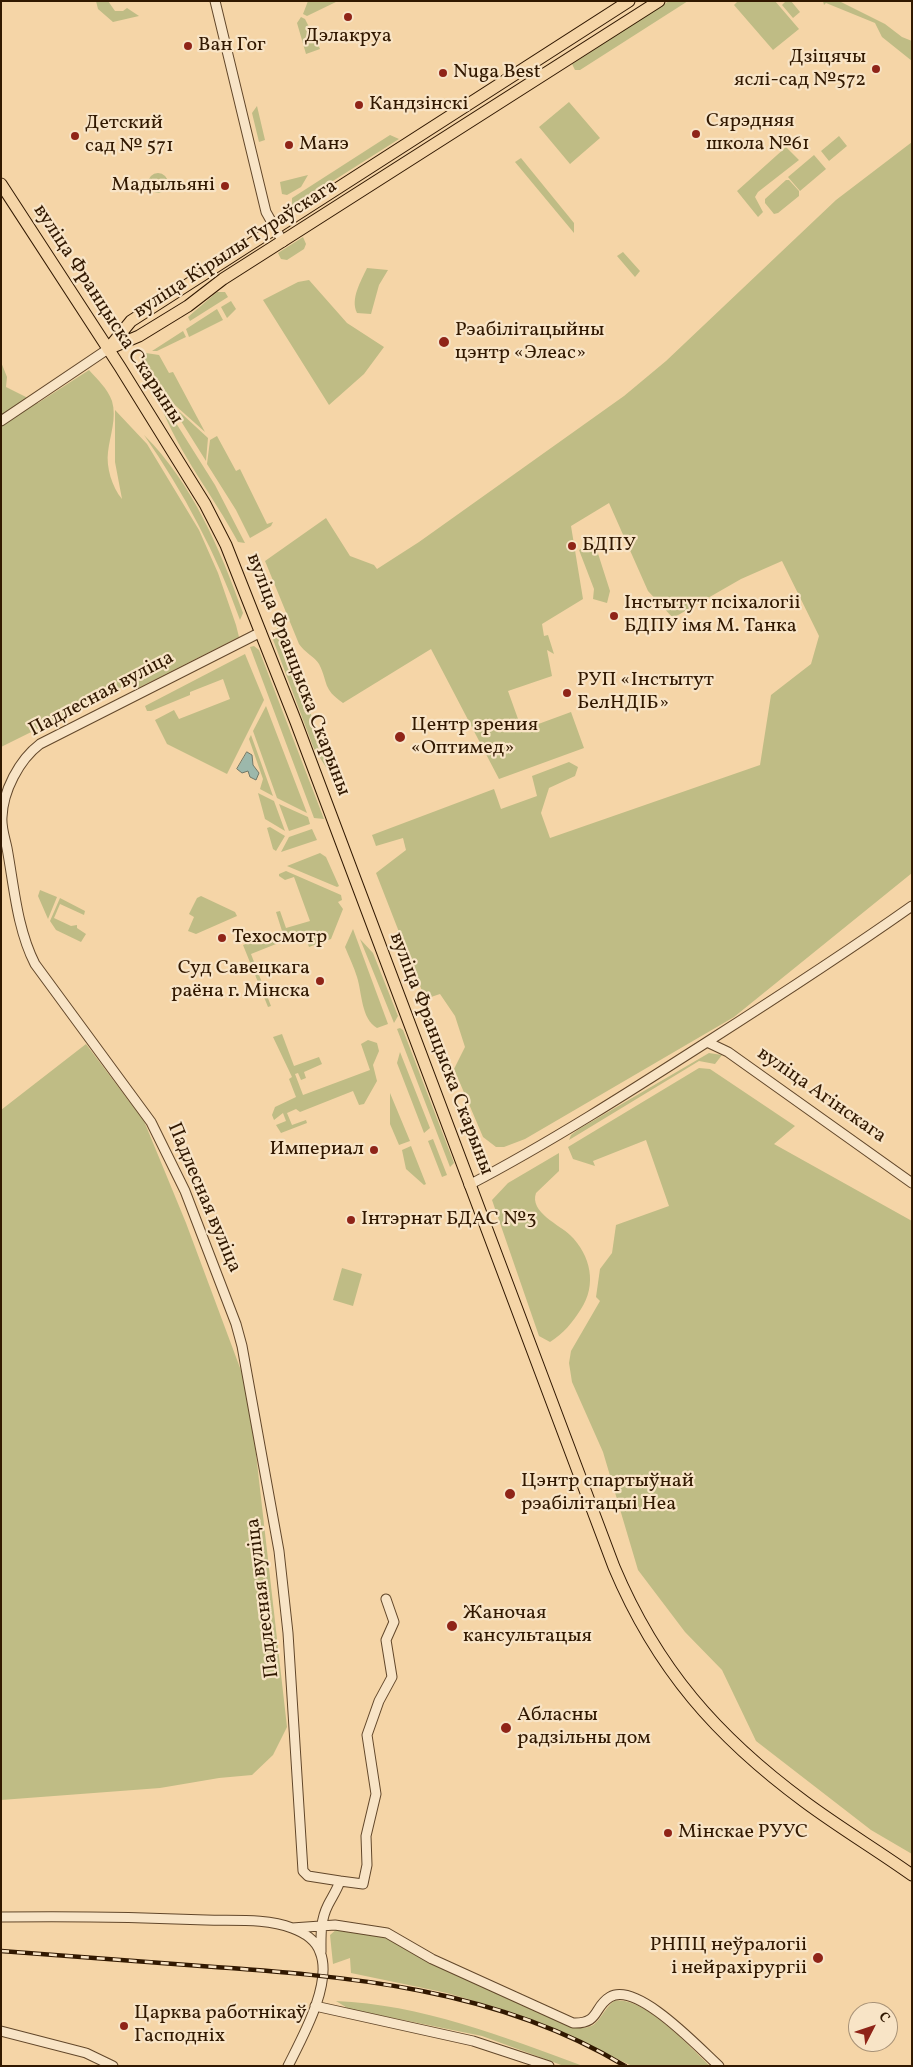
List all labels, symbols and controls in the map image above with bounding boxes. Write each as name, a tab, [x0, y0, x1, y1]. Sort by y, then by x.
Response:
marker: Дэлакруа	[342, 11, 354, 23]
place label: Дэлакруа	[304, 25, 392, 49]
place label: Ван Гог	[198, 34, 266, 58]
marker: Ван Гог	[182, 40, 194, 52]
place label: Дзіцячы яслі-сад №572	[734, 46, 866, 93]
place label: Nuga Best	[453, 61, 541, 85]
marker: Дзіцячы яслі-сад №572	[870, 63, 882, 75]
marker: Nuga Best	[437, 67, 449, 79]
place label: Кандзінскі	[369, 93, 468, 117]
marker: Кандзінскі	[353, 99, 365, 111]
place label: Сярэдняя школа №61	[706, 110, 810, 157]
place label: Детский сад № 571	[85, 112, 174, 159]
marker: Сярэдняя школа №61	[690, 128, 702, 140]
marker: Детский сад № 571	[69, 130, 81, 142]
place label: Манэ	[299, 133, 349, 157]
marker: Манэ	[283, 139, 295, 151]
place label: Мадыльяні	[111, 174, 215, 198]
street label: вуліца Кірылы Тураўскага	[130, 175, 342, 325]
marker: Мадыльяні	[219, 180, 231, 192]
street label: вуліца Францыска Скарыны	[27, 200, 187, 430]
place label: Рэабілітацыйны цэнтр «Элеас»	[455, 319, 604, 366]
marker: Рэабілітацыйны цэнтр «Элеас»	[437, 335, 451, 349]
place label: БДПУ	[582, 534, 636, 558]
marker: БДПУ	[566, 540, 578, 552]
street label: вуліца Францыска Скарыны	[240, 550, 354, 800]
place label: Інстытут псіхалогіі БДПУ імя М. Танка	[624, 592, 801, 639]
marker: Інстытут псіхалогіі БДПУ імя М. Танка	[608, 610, 620, 622]
street label: Падлесная вуліца	[25, 647, 179, 743]
place label: РУП «Інстытут БелНДІБ»	[577, 669, 714, 716]
marker: РУП «Інстытут БелНДІБ»	[561, 687, 573, 699]
place label: Центр зрения «Оптимед»	[411, 714, 538, 761]
marker: Центр зрения «Оптимед»	[393, 730, 407, 744]
place label: Техосмотр	[232, 926, 327, 950]
street label: вуліца Францыска Скарыны	[383, 929, 497, 1179]
marker: Техосмотр	[216, 932, 228, 944]
place label: Суд Савецкага раёна г. Мінска	[171, 957, 310, 1004]
marker: Суд Савецкага раёна г. Мінска	[314, 975, 326, 987]
street label: вуліца Агінскага	[752, 1043, 890, 1149]
street label: Падлесная вуліца	[161, 1119, 245, 1277]
place label: Империал	[270, 1138, 364, 1162]
marker: Империал	[368, 1144, 380, 1156]
place label: Інтэрнат БДАС №3	[361, 1208, 536, 1232]
marker: Інтэрнат БДАС №3	[345, 1214, 357, 1226]
place label: Цэнтр спартыўнай рэабілітацыі Неа	[521, 1470, 694, 1517]
marker: Цэнтр спартыўнай рэабілітацыі Неа	[503, 1487, 517, 1501]
street label: Падлесная вуліца	[242, 1517, 286, 1679]
place label: Жаночая кансультацыя	[463, 1602, 592, 1649]
marker: Жаночая кансультацыя	[445, 1619, 459, 1633]
place label: Абласны радзільны дом	[517, 1704, 651, 1751]
marker: Абласны радзільны дом	[499, 1721, 513, 1735]
place label: Мінскае РУУС	[678, 1821, 808, 1845]
marker: Мінскае РУУС	[662, 1827, 674, 1839]
place label: РНПЦ неўралогіі і нейрахірургіі	[650, 1934, 807, 1981]
marker: РНПЦ неўралогіі і нейрахірургіі	[811, 1951, 825, 1965]
place label: Царква работнікаў Гасподніх	[134, 2002, 307, 2049]
north arrow	[848, 2002, 898, 2052]
text: С	[874, 2008, 894, 2027]
marker: Царква работнікаў Гасподніх	[118, 2020, 130, 2032]

